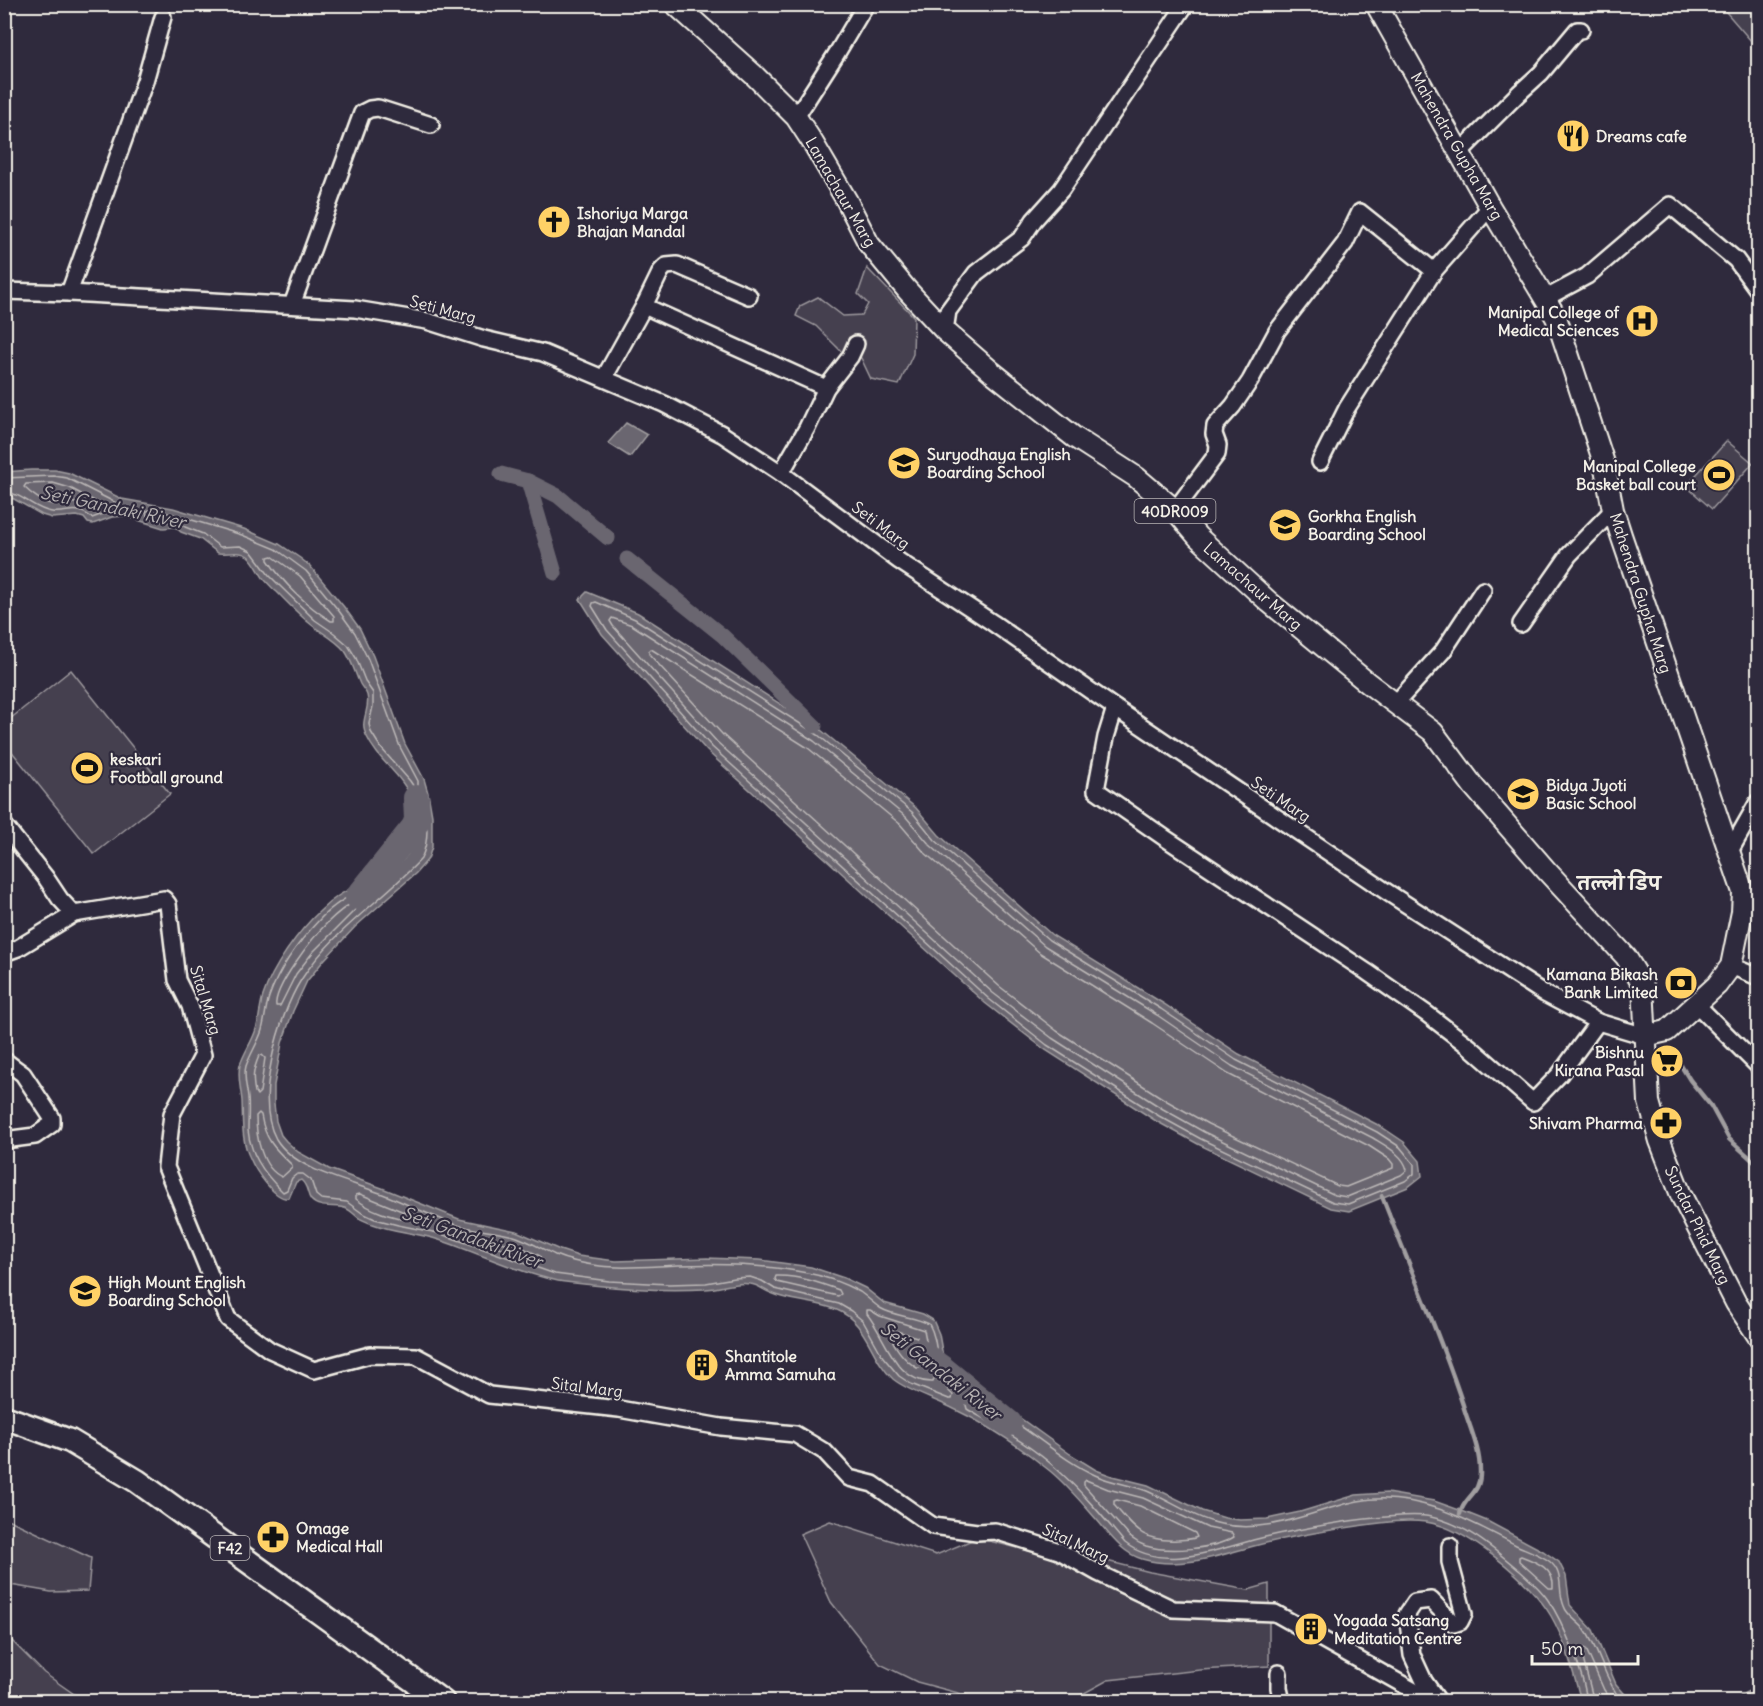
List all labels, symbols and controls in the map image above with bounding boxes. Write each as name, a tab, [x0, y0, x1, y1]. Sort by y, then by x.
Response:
street label: Mahendra Gupha Marg	[1407, 69, 1507, 223]
restaurant icon: Dreams cafe	[1555, 118, 1591, 154]
place label: Dreams cafe	[1596, 126, 1687, 146]
street label: Lamachaur Marg	[801, 133, 881, 251]
place label: Ishoriya Marga Bhajan Mandal	[577, 203, 688, 241]
church icon: Ishoriya Marga Bhajan Mandal	[536, 204, 572, 240]
street label: Seti Marg	[408, 291, 478, 327]
place label: Manipal College of Medical Sciences	[1488, 302, 1620, 340]
hospital icon: Manipal College of Medical Sciences	[1624, 303, 1660, 339]
place label: Suryodhaya English Boarding School	[927, 444, 1071, 483]
school or university icon: Suryodhaya English Boarding School	[886, 445, 922, 481]
place label: Manipal College Basket ball court	[1576, 456, 1697, 494]
sports icon: Manipal College Basket ball court	[1701, 457, 1737, 493]
water label: Seti Gandaki River	[39, 480, 190, 534]
street label: Seti Marg	[848, 497, 914, 553]
road number: 40DR009	[1134, 499, 1216, 523]
place label: Gorkha English Boarding School	[1308, 506, 1426, 545]
school or university icon: Gorkha English Boarding School	[1267, 507, 1303, 543]
street label: Mahendra Gupha Marg	[1606, 510, 1676, 676]
street label: Lamachaur Marg	[1200, 538, 1306, 634]
place label: keskari Football ground	[110, 749, 223, 788]
sports icon: keskari Football ground	[69, 750, 105, 786]
street label: Seti Marg	[1247, 772, 1315, 826]
place label: Bidya Jyoti Basic School	[1546, 775, 1636, 813]
school or university icon: Bidya Jyoti Basic School	[1505, 776, 1541, 812]
district label: तल्लो डिप	[1575, 869, 1663, 895]
street label: Sital Marg	[186, 963, 226, 1037]
place label: Kamana Bikash Bank Limited	[1546, 964, 1659, 1002]
bank icon: Kamana Bikash Bank Limited	[1663, 965, 1699, 1001]
place label: Bishnu Kirana Pasal	[1554, 1042, 1645, 1080]
supermarket icon: Bishnu Kirana Pasal	[1649, 1043, 1685, 1079]
pharmacy icon: Shivam Pharma	[1648, 1105, 1684, 1141]
place label: Shivam Pharma	[1529, 1113, 1643, 1133]
street label: Sundar Phid Marg	[1661, 1163, 1735, 1287]
water label: Seti Gandaki River	[399, 1201, 548, 1274]
place label: High Mount English Boarding School	[108, 1272, 246, 1311]
school or university icon: High Mount English Boarding School	[67, 1273, 103, 1309]
water label: Seti Gandaki River	[876, 1317, 1008, 1427]
place label: Shantitole Amma Samuha	[725, 1346, 836, 1384]
building icon: Shantitole Amma Samuha	[684, 1347, 720, 1383]
street label: Sital Marg	[550, 1373, 624, 1401]
place label: Omage Medical Hall	[296, 1518, 383, 1556]
pharmacy icon: Omage Medical Hall	[255, 1519, 291, 1555]
street label: Sital Marg	[1039, 1519, 1113, 1567]
road number: F42	[210, 1536, 250, 1560]
place label: Yogada Satsang Meditation Centre	[1333, 1610, 1462, 1648]
building icon: Yogada Satsang Meditation Centre	[1293, 1611, 1329, 1647]
scale bar	[1532, 1628, 1638, 1666]
text: 50 m	[1541, 1637, 1583, 1660]

